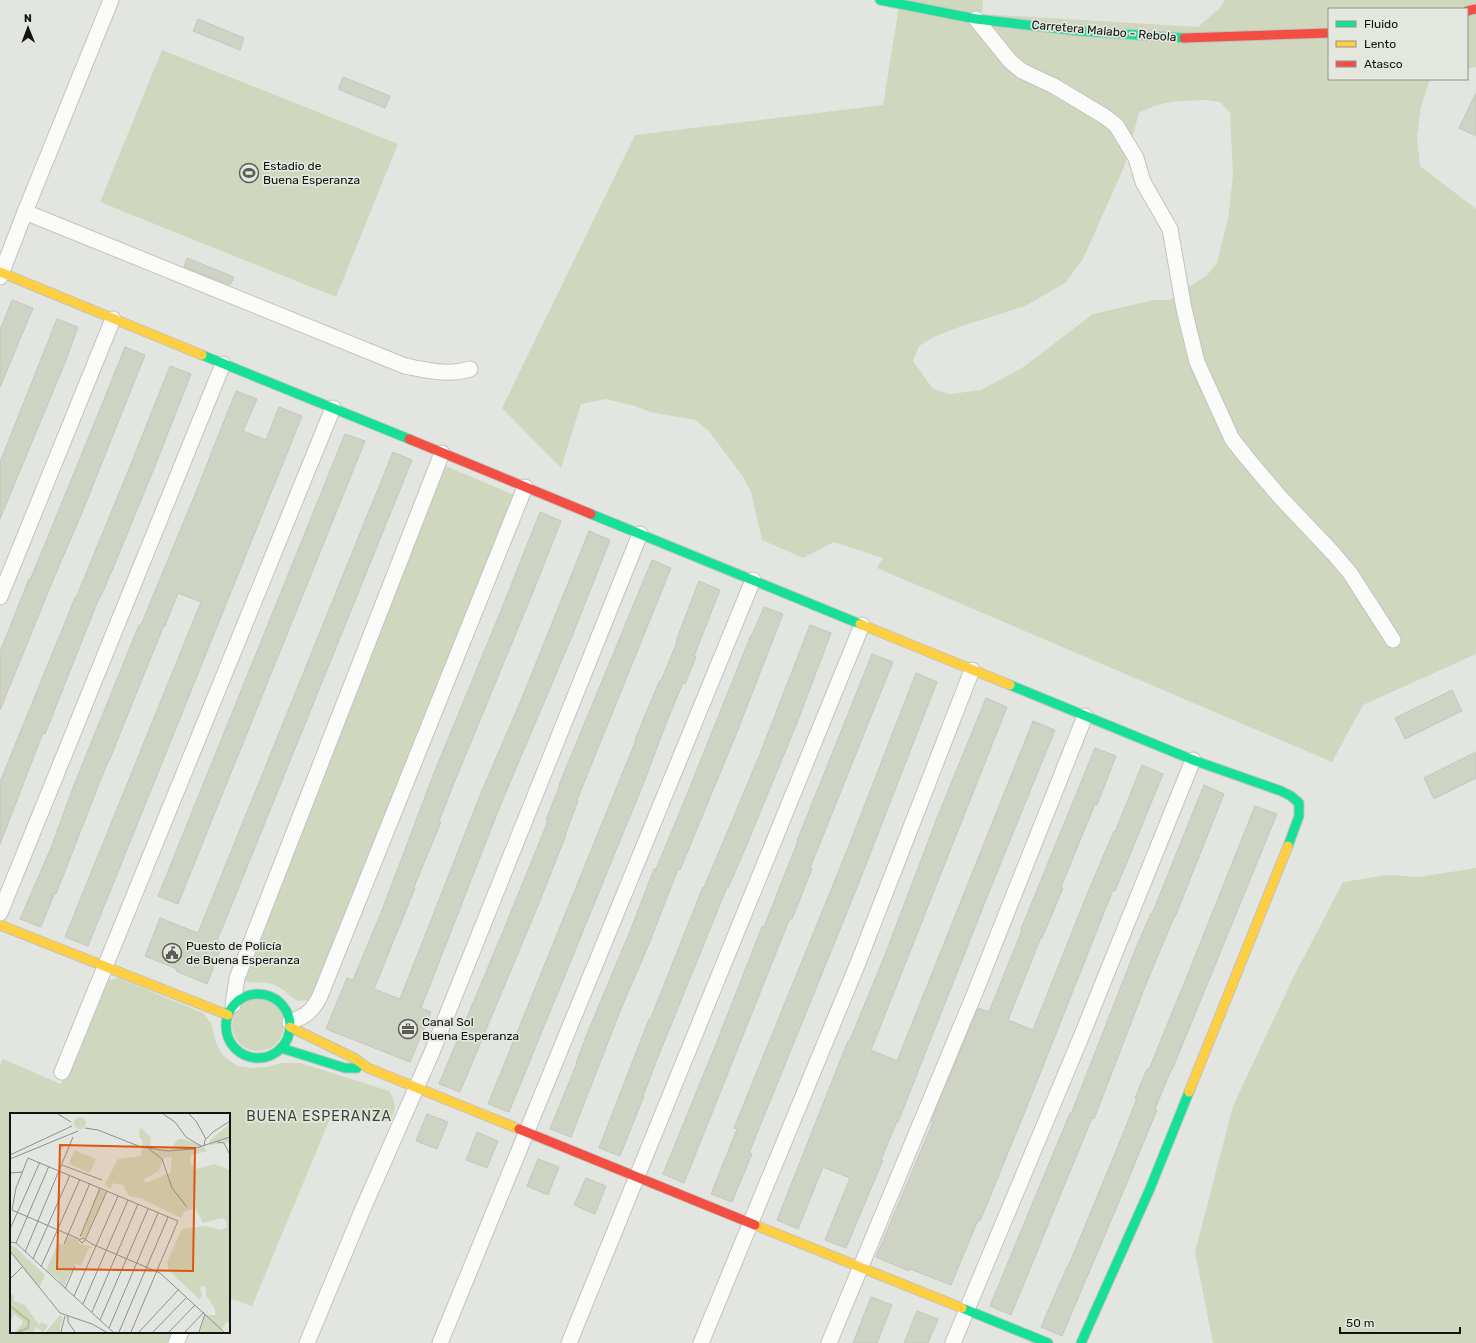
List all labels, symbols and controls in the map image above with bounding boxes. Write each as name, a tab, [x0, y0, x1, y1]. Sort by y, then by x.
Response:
north arrow	[8, 8, 48, 48]
legend	[1328, 8, 1468, 80]
text: N	[24, 12, 32, 25]
text: Fluido	[1364, 17, 1398, 31]
street label: Carretera Malabo - Rebola	[1031, 18, 1177, 44]
text: Lento	[1364, 37, 1396, 51]
text: Atasco	[1364, 57, 1403, 71]
place label: Estadio de Buena Esperanza	[263, 159, 360, 187]
sports icon: Estadio de Buena Esperanza	[238, 162, 260, 184]
place label: Puesto de Policía de Buena Esperanza	[186, 939, 300, 967]
public building icon: Puesto de Policía de Buena Esperanza	[161, 942, 183, 964]
place label: Canal Sol Buena Esperanza	[422, 1015, 519, 1043]
office icon: Canal Sol Buena Esperanza	[397, 1018, 419, 1040]
district label: BUENA ESPERANZA	[246, 1108, 392, 1125]
inset map	[10, 1113, 230, 1333]
scale bar	[1340, 1309, 1460, 1335]
text: 50 m	[1346, 1316, 1374, 1330]

